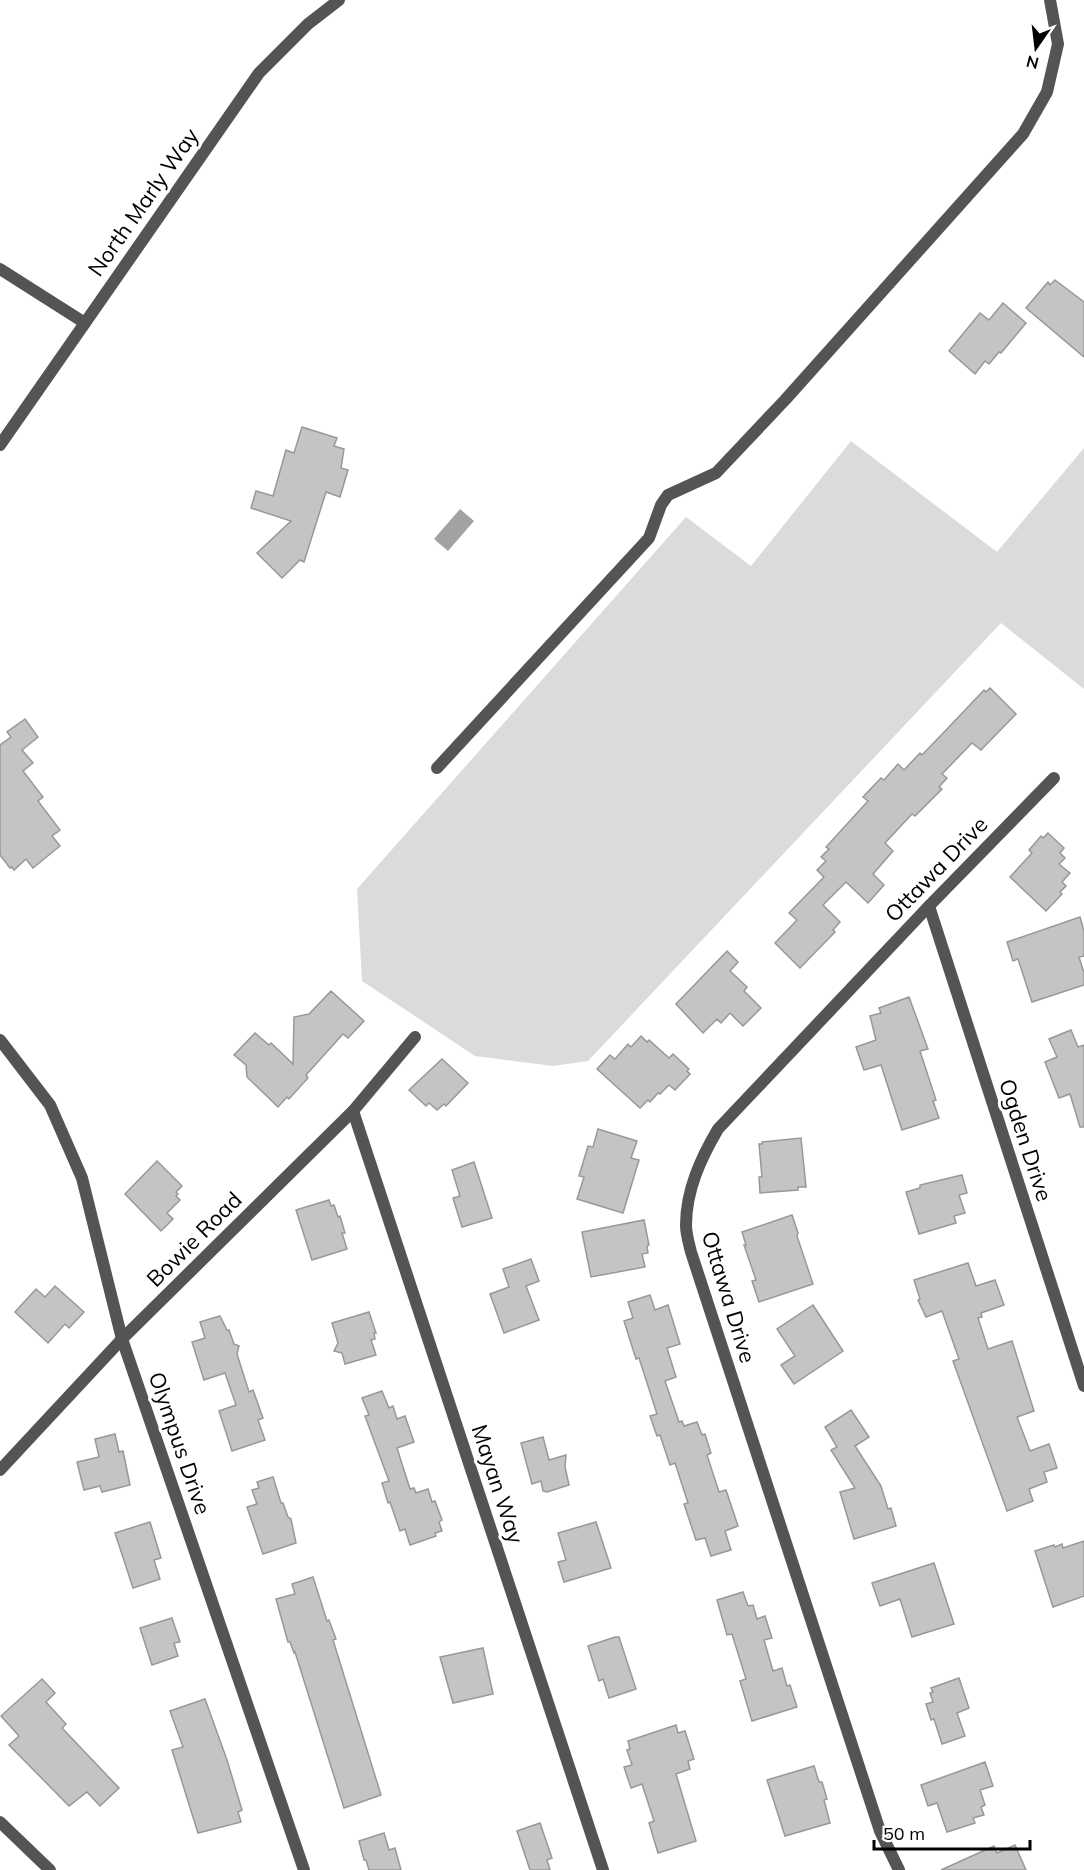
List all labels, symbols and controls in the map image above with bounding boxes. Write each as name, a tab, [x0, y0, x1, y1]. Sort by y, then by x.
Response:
north arrow	[1006, 18, 1066, 78]
text: N	[1024, 51, 1041, 74]
street label: North Marly Way	[81, 122, 205, 282]
street label: Ottawa Drive	[879, 810, 993, 928]
street label: Ogden Drive	[993, 1075, 1059, 1205]
street label: Bowie Road	[140, 1185, 248, 1293]
street label: Ottawa Drive	[696, 1228, 762, 1366]
street label: Olympus Drive	[143, 1368, 217, 1518]
street label: Mayan Way	[466, 1421, 530, 1547]
scale bar	[874, 1813, 1030, 1851]
text: 50 m	[883, 1822, 925, 1845]

